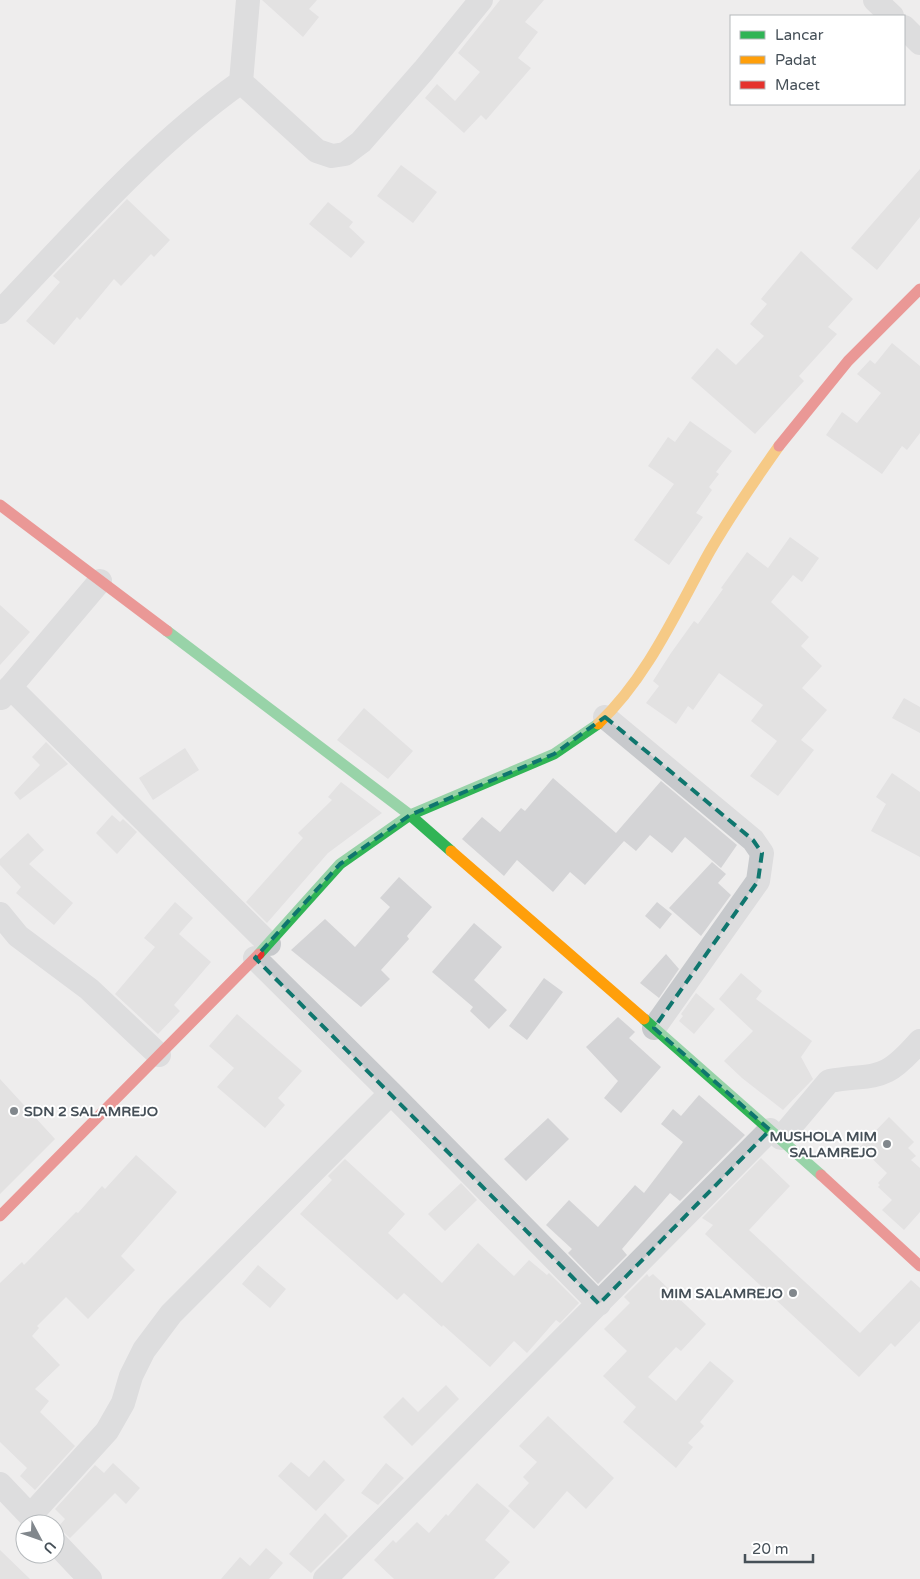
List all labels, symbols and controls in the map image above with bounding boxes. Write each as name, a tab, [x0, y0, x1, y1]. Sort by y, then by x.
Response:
legend	[730, 15, 905, 105]
text: Lancar	[775, 26, 824, 44]
text: Padat	[775, 51, 817, 69]
text: Macet	[775, 76, 820, 94]
place label: SDN 2 SALAMREJO	[24, 1103, 158, 1120]
marker: SDN 2 SALAMREJO	[8, 1105, 20, 1117]
place label: MUSHOLA MIM SALAMREJO	[769, 1128, 877, 1161]
marker: MUSHOLA MIM SALAMREJO	[881, 1138, 893, 1150]
place label: MIM SALAMREJO	[661, 1285, 783, 1302]
marker: MIM SALAMREJO	[787, 1287, 799, 1299]
north arrow	[15, 1514, 65, 1564]
scale bar	[745, 1532, 812, 1564]
text: U	[40, 1538, 59, 1557]
text: 20 m	[752, 1540, 789, 1558]

